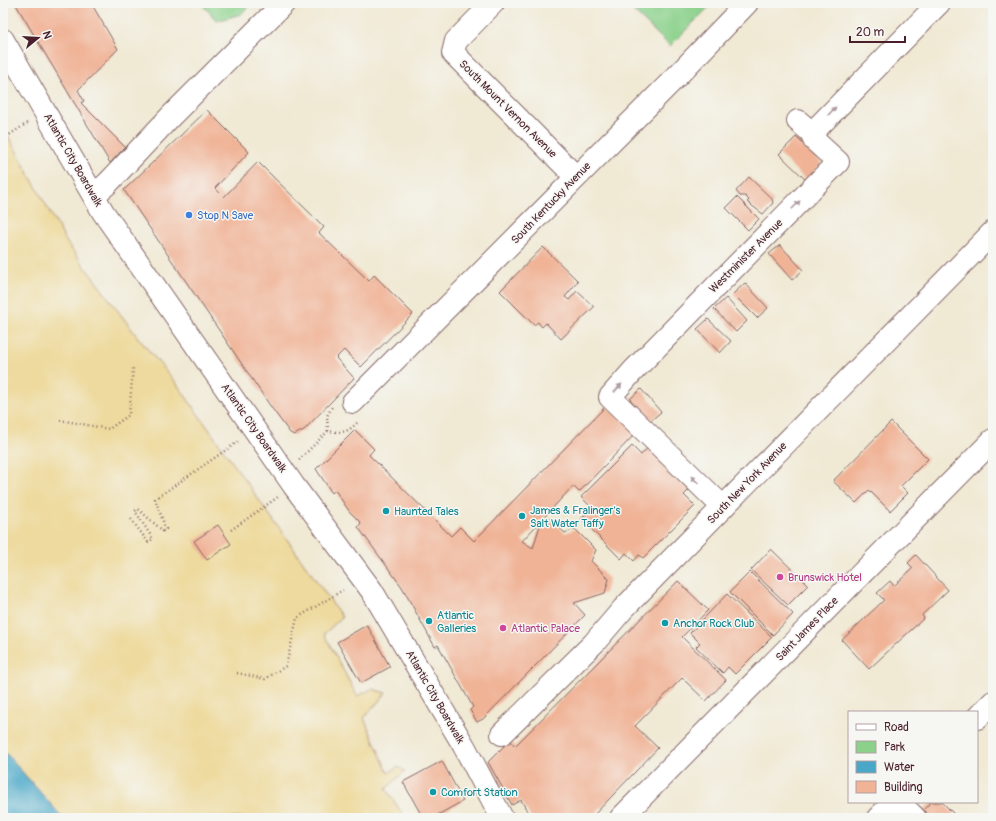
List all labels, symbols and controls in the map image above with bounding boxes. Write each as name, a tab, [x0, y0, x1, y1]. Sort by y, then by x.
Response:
north arrow	[18, 18, 58, 58]
scale bar	[850, 18, 905, 44]
text: 20 m	[856, 25, 885, 40]
text: N	[40, 30, 55, 41]
street label: South Mount Vernon Avenue	[456, 57, 560, 161]
one-way arrow	[827, 107, 836, 116]
street label: Atlantic City Boardwalk	[41, 111, 105, 209]
street label: South Kentucky Avenue	[509, 159, 594, 247]
one-way arrow	[792, 200, 801, 210]
place label: Stop N Save	[197, 209, 254, 222]
marker: Stop N Save	[184, 210, 194, 220]
street label: Westminister Avenue	[706, 216, 786, 296]
street label: Atlantic City Boardwalk	[218, 381, 290, 475]
one-way arrow	[613, 383, 622, 393]
street label: South New York Avenue	[705, 439, 790, 527]
one-way arrow	[690, 475, 700, 485]
place label: James & Fralinger's Salt Water Taffy	[530, 504, 621, 530]
place label: Haunted Tales	[394, 505, 459, 518]
marker: Haunted Tales	[381, 506, 391, 516]
marker: James & Fralinger's Salt Water Taffy	[517, 511, 527, 521]
place label: Brunswick Hotel	[788, 571, 862, 584]
marker: Brunswick Hotel	[775, 572, 785, 582]
street label: Saint James Place	[773, 594, 841, 664]
place label: Atlantic Galleries	[437, 609, 476, 635]
marker: Atlantic Galleries	[424, 616, 434, 626]
place label: Anchor Rock Club	[673, 617, 755, 630]
marker: Anchor Rock Club	[660, 618, 670, 628]
place label: Atlantic Palace	[511, 622, 581, 635]
marker: Atlantic Palace	[498, 623, 508, 633]
street label: Atlantic City Boardwalk	[403, 648, 467, 746]
legend	[848, 711, 978, 803]
text: Road	[884, 720, 909, 735]
text: Park	[884, 740, 905, 755]
text: Water	[884, 760, 915, 775]
text: Building	[884, 780, 923, 795]
place label: Comfort Station	[441, 786, 518, 799]
marker: Comfort Station	[428, 787, 438, 797]

